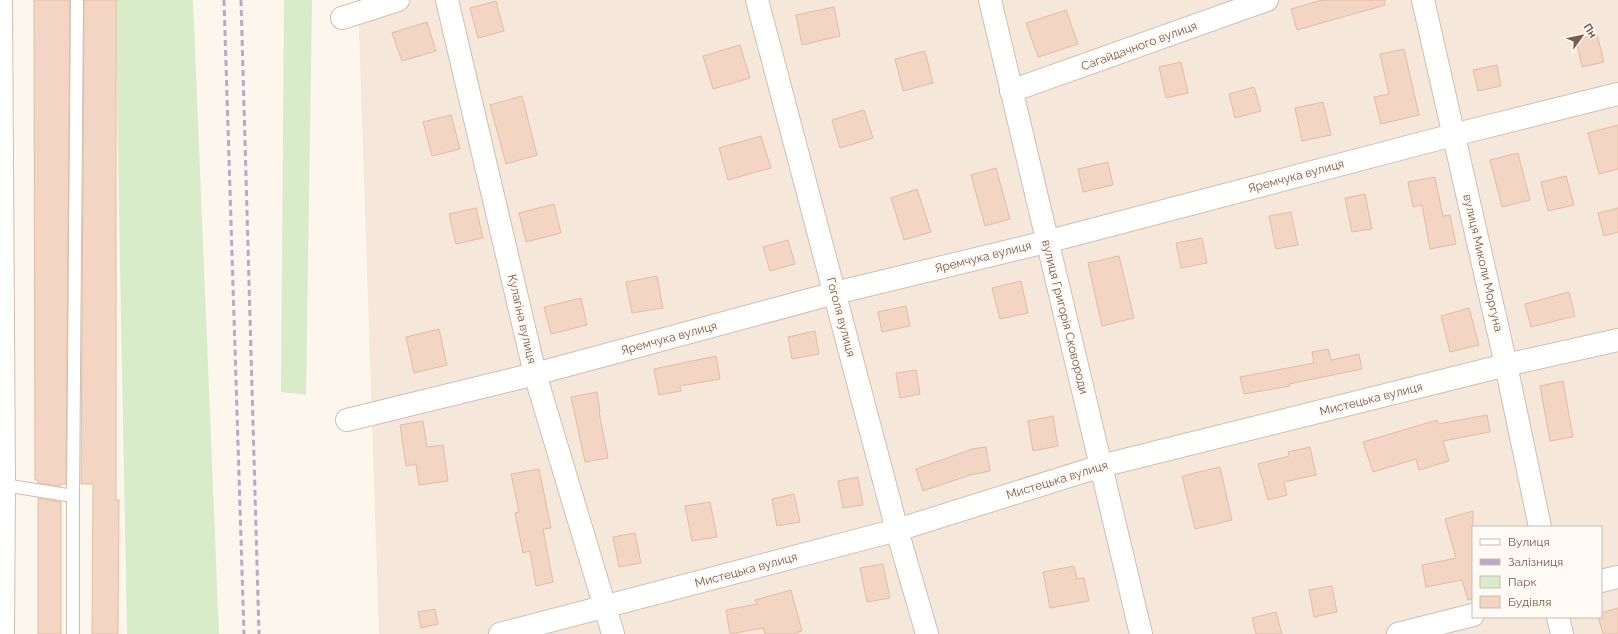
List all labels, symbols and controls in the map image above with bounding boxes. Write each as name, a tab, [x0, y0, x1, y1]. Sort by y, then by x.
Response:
north arrow	[1562, 16, 1602, 56]
street label: Сагайдачного вулиця	[1079, 19, 1199, 73]
text: Пн	[1581, 21, 1599, 41]
street label: Яремчука вулиця	[1246, 156, 1346, 196]
street label: вулиця Миколи Моргуна	[1460, 193, 1506, 333]
street label: Яремчука вулиця	[933, 238, 1033, 276]
street label: вулиця Григорія Сковороди	[1039, 238, 1091, 396]
street label: Кулагіна вулиця	[505, 273, 539, 365]
street label: Гоголя вулиця	[824, 276, 858, 358]
street label: Яремчука вулиця	[619, 318, 719, 358]
street label: Мистецька вулиця	[1318, 379, 1424, 419]
street label: Мистецька вулиця	[1004, 458, 1110, 502]
legend	[1472, 526, 1602, 618]
text: Вулиця	[1508, 535, 1550, 549]
street label: Мистецька вулиця	[693, 550, 799, 590]
text: Залізниця	[1508, 555, 1563, 569]
text: Парк	[1508, 575, 1537, 589]
text: Будівля	[1508, 595, 1551, 609]

